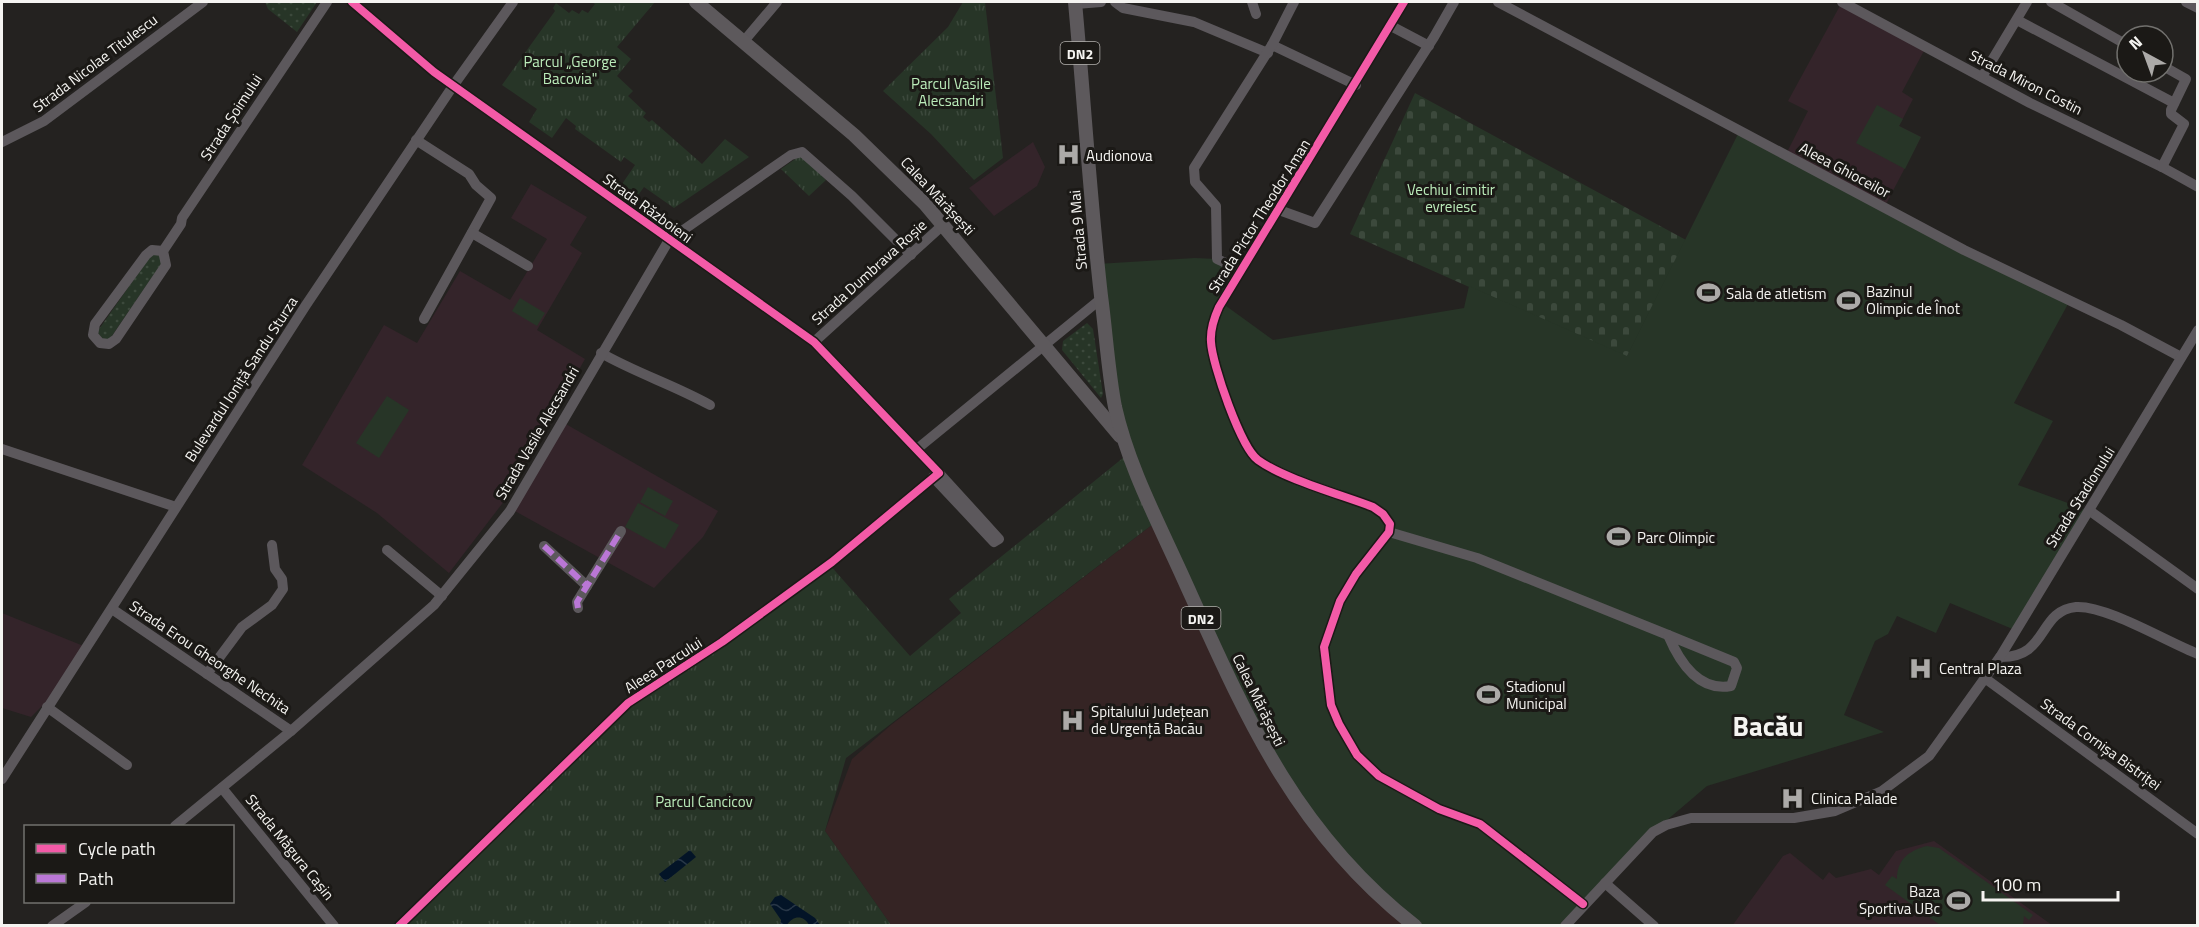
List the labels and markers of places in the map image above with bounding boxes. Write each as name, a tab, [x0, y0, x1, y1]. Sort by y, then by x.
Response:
hospital icon: Audionova	[1055, 142, 1081, 168]
place label: Audionova	[1086, 144, 1153, 167]
sports icon: Sala de atletism	[1695, 280, 1721, 306]
place label: Bazinul Olimpic de Înot	[1866, 280, 1961, 320]
place label: Sala de atletism	[1726, 282, 1827, 305]
sports icon: Bazinul Olimpic de Înot	[1835, 287, 1861, 313]
sports icon: Parc Olimpic	[1606, 524, 1632, 550]
place label: Parc Olimpic	[1637, 526, 1715, 549]
hospital icon: Central Plaza	[1908, 655, 1934, 681]
place label: Central Plaza	[1939, 657, 2022, 680]
place label: Stadionul Municipal	[1506, 675, 1567, 715]
sports icon: Stadionul Municipal	[1475, 682, 1501, 708]
place label: Spitalului Județean de Urgență Bacău	[1091, 700, 1209, 740]
hospital icon: Spitalului Județean de Urgență Bacău	[1060, 707, 1086, 733]
hospital icon: Clinica Palade	[1780, 785, 1806, 811]
place label: Clinica Palade	[1811, 787, 1897, 810]
place label: Baza Sportiva UBc	[1859, 880, 1940, 920]
sports icon: Baza Sportiva UBc	[1945, 887, 1971, 913]

